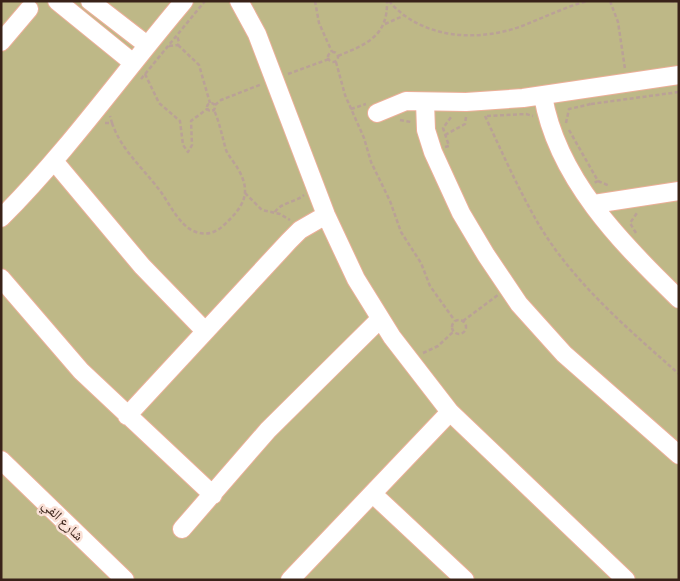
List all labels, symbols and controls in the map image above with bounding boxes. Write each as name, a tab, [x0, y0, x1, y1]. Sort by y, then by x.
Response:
street label: شارع الفي	[37, 496, 88, 546]

